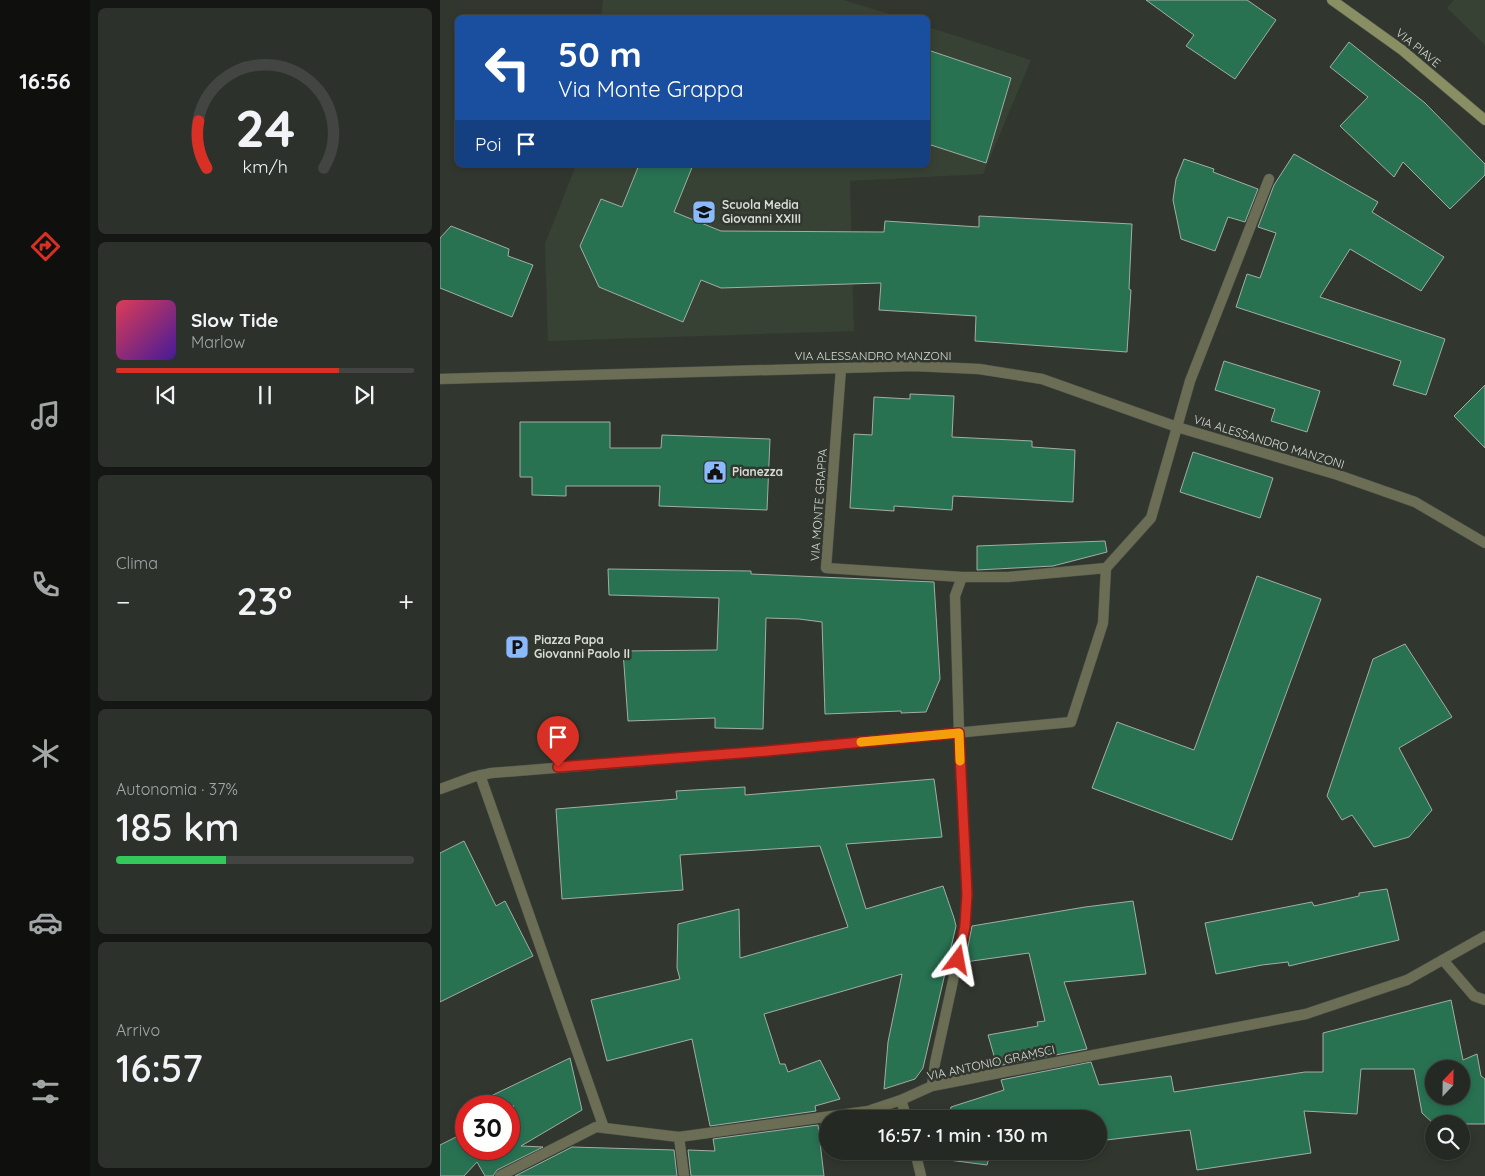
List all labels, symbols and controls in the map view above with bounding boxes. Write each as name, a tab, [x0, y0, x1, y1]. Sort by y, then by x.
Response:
street label: VIA PIAVE	[1393, 25, 1444, 70]
text: 50 m	[558, 32, 642, 76]
icon: left	[475, 35, 540, 100]
text: 16:56	[19, 67, 71, 95]
text: Via Monte Grappa	[558, 75, 743, 103]
text: 24	[235, 95, 295, 160]
icon: arrive	[512, 130, 540, 158]
text: Poi	[475, 132, 502, 156]
text: km/h	[242, 155, 288, 177]
place label: Scuola Media Giovanni XXIII	[722, 197, 801, 226]
school or university icon: Scuola Media Giovanni XXIII	[691, 199, 717, 225]
icon: directions	[28, 229, 63, 264]
text: Slow Tide	[191, 308, 279, 332]
text: Marlow	[191, 332, 245, 352]
street label: VIA ALESSANDRO MANZONI	[794, 348, 952, 363]
icon: previous	[152, 381, 180, 409]
icon: pause	[251, 381, 279, 409]
icon: next	[350, 381, 378, 409]
icon: music	[28, 398, 63, 433]
street label: VIA ALESSANDRO MANZONI	[1192, 411, 1346, 472]
street label: VIA MONTE GRAPPA	[807, 448, 830, 562]
public building icon: Pianezza	[702, 459, 728, 485]
place label: Pianezza	[732, 464, 783, 479]
text: Clima	[116, 553, 158, 573]
icon: phone	[28, 567, 63, 602]
text: 23°	[236, 577, 292, 625]
text: −	[116, 584, 131, 619]
text: +	[398, 584, 414, 619]
place label: Piazza Papa Giovanni Paolo II	[534, 632, 630, 661]
parking icon: Piazza Papa Giovanni Paolo II	[504, 634, 530, 660]
pin	[537, 716, 579, 767]
icon: arrive	[544, 723, 572, 751]
icon: climate	[28, 736, 63, 771]
text: Autonomia · 37%	[116, 779, 238, 799]
text: 185 km	[116, 803, 239, 851]
icon: car	[28, 905, 63, 940]
position arrow	[931, 933, 983, 985]
text: Arrivo	[116, 1020, 160, 1040]
street label: VIA ANTONIO GRAMSCI	[925, 1042, 1056, 1083]
text: 16:57	[116, 1044, 203, 1092]
north arrow	[1425, 1060, 1470, 1105]
map controls	[1425, 1060, 1470, 1160]
icon: filters	[28, 1074, 63, 1109]
speed limit sign: 30	[455, 1095, 520, 1160]
button: search	[1425, 1115, 1470, 1160]
text: 16:57 · 1 min · 130 m	[878, 1123, 1048, 1147]

